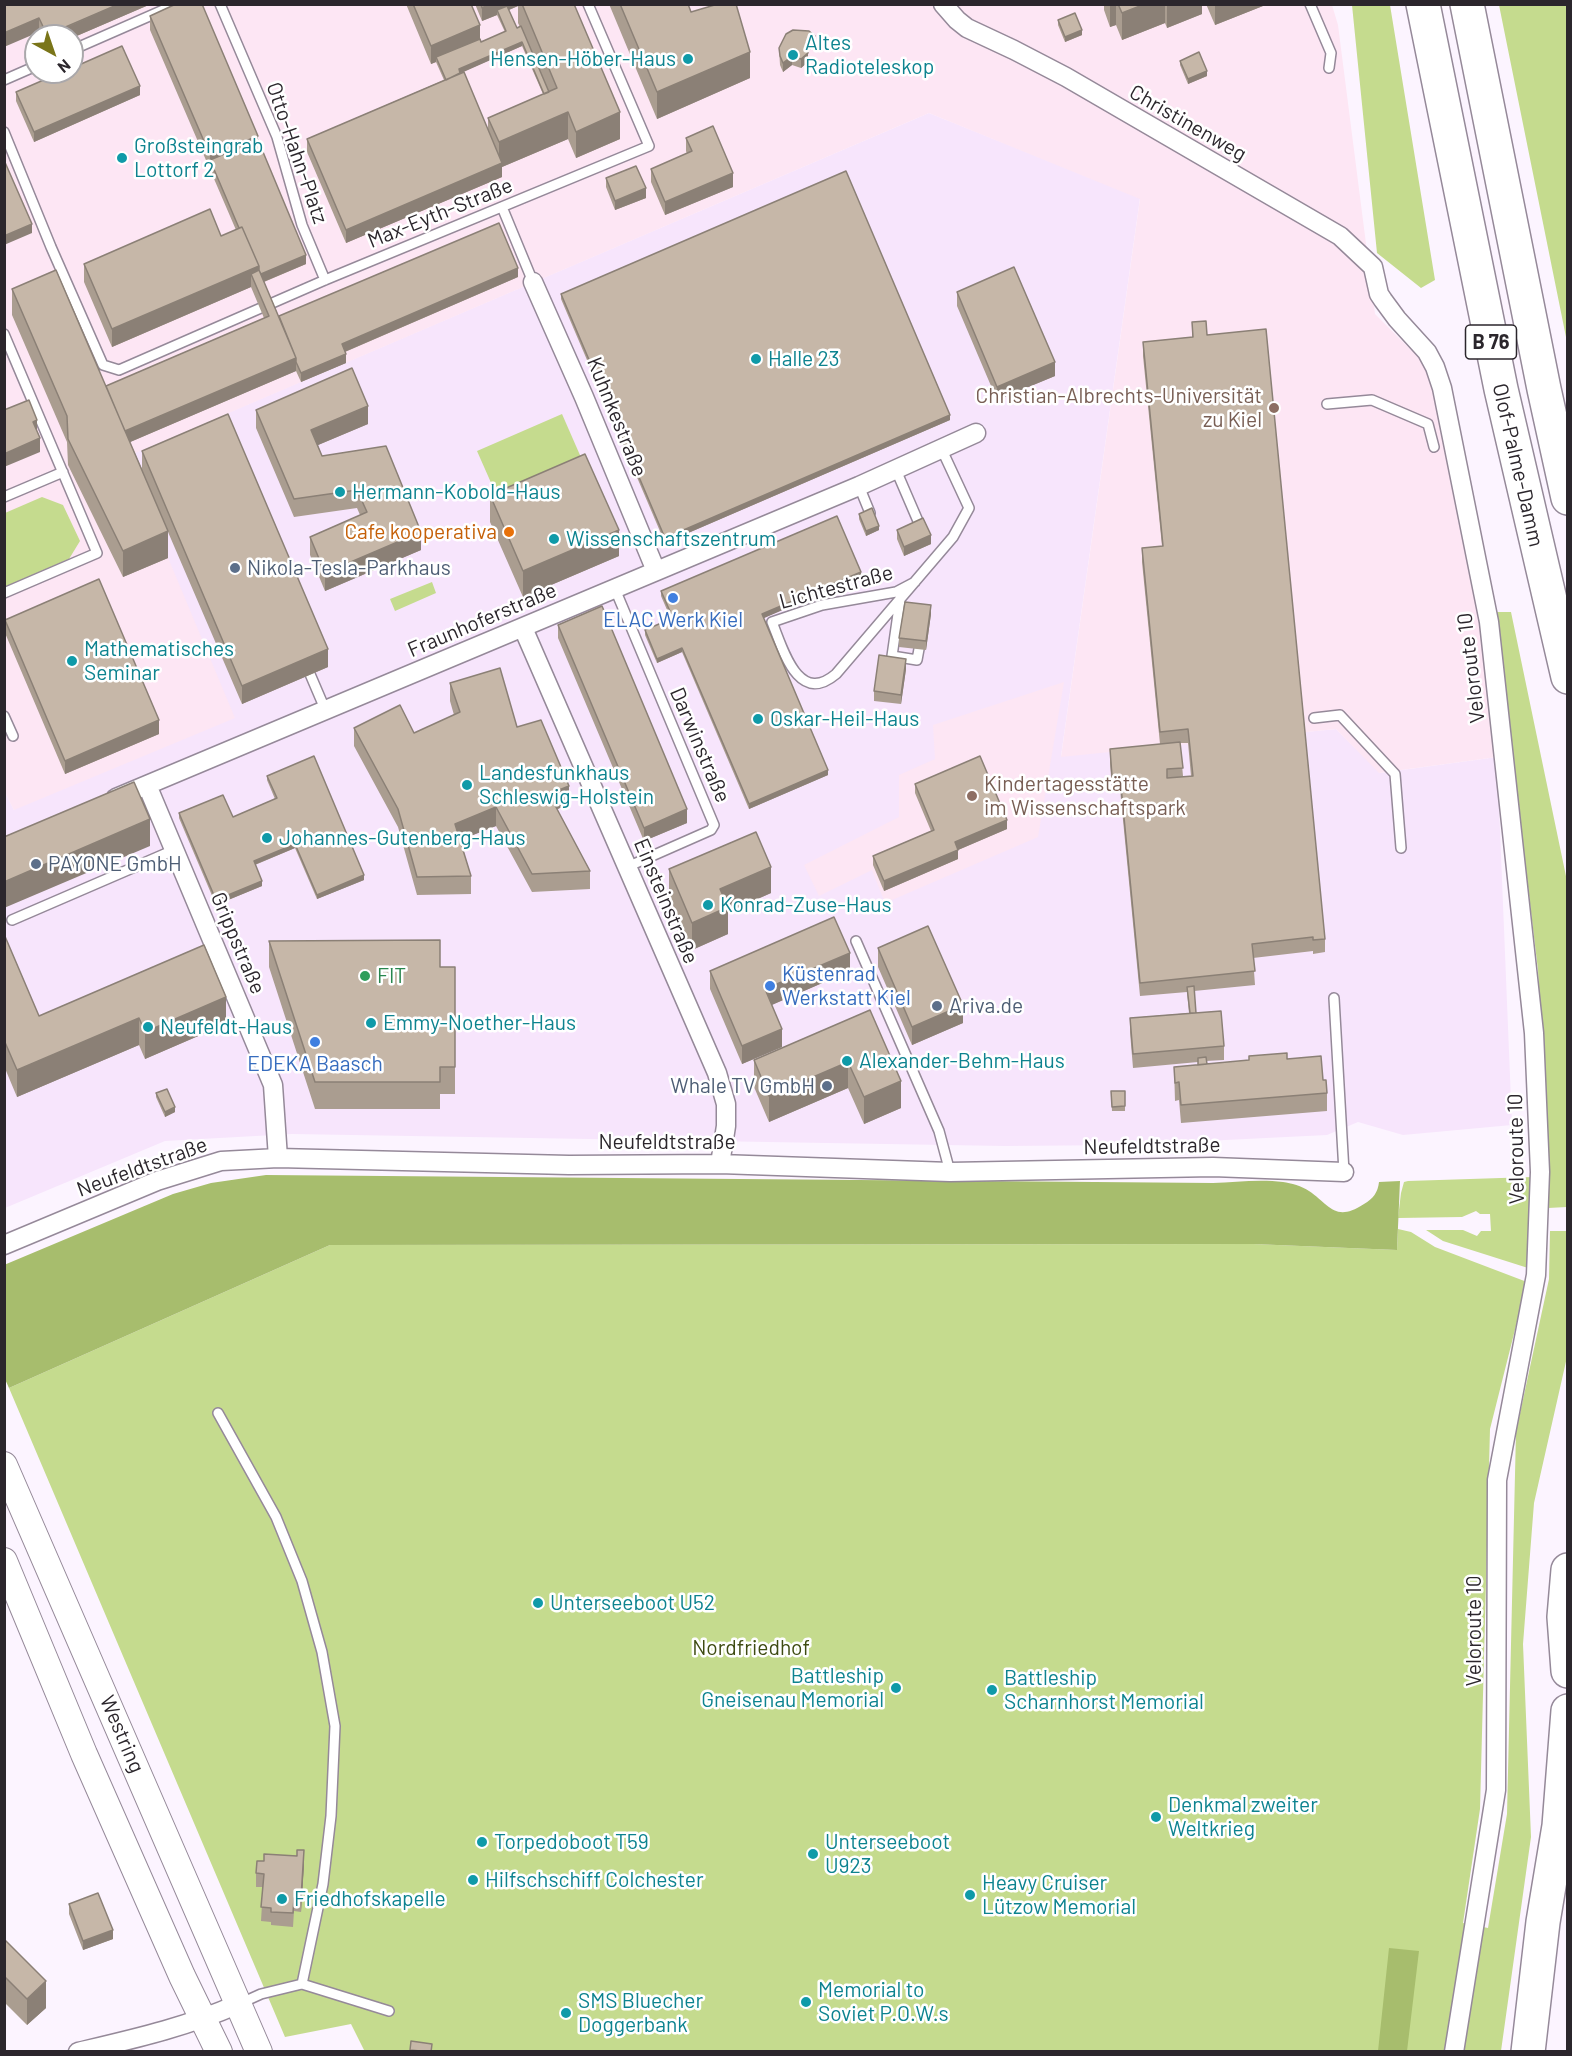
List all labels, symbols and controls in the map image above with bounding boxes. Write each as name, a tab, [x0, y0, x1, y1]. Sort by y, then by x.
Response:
north arrow	[24, 24, 84, 84]
place label: Altes Radioteleskop	[805, 30, 934, 80]
place label: Hensen-Höber-Haus	[490, 46, 676, 72]
marker: Altes Radioteleskop	[786, 48, 800, 62]
marker: Hensen-Höber-Haus	[681, 52, 695, 66]
text: N	[54, 56, 75, 77]
street label: Otto-Hahn-Platz	[261, 79, 333, 227]
street label: Christinenweg	[1125, 79, 1251, 167]
place label: Großsteingrab Lottorf 2	[134, 133, 263, 183]
marker: Großsteingrab Lottorf 2	[115, 151, 129, 165]
street label: Max-Eyth-Straße	[364, 172, 516, 254]
road number: B 76	[1466, 325, 1516, 359]
place label: Halle 23	[768, 346, 839, 372]
marker: Halle 23	[749, 352, 763, 366]
street label: Kuhnkestraße	[582, 354, 652, 480]
street label: Olof-Palme-Damm	[1487, 381, 1549, 549]
place label: Christian-Albrechts-Universität zu Kiel	[975, 383, 1262, 433]
marker: Christian-Albrechts-Universität zu Kiel	[1267, 401, 1281, 415]
place label: Hermann-Kobold-Haus	[352, 479, 561, 505]
marker: Hermann-Kobold-Haus	[333, 485, 347, 499]
place label: Cafe kooperativa	[344, 519, 497, 545]
marker: Cafe kooperativa	[502, 525, 516, 539]
place label: Wissenschaftszentrum	[566, 526, 776, 552]
marker: Wissenschaftszentrum	[547, 532, 561, 546]
place label: Nikola-Tesla-Parkhaus	[247, 555, 451, 581]
street label: Lichtestraße	[776, 560, 896, 614]
marker: Nikola-Tesla-Parkhaus	[228, 561, 242, 575]
street label: Fraunhoferstraße	[404, 577, 560, 663]
marker: ELAC Werk Kiel	[666, 591, 680, 605]
place label: ELAC Werk Kiel	[603, 607, 743, 633]
street label: Veloroute 10	[1452, 611, 1490, 725]
place label: Mathematisches Seminar	[84, 636, 234, 686]
marker: Mathematisches Seminar	[65, 654, 79, 668]
street label: Darwinstraße	[664, 684, 736, 806]
place label: Oskar-Heil-Haus	[770, 706, 919, 732]
marker: Oskar-Heil-Haus	[751, 712, 765, 726]
place label: Landesfunkhaus Schleswig-Holstein	[479, 760, 654, 810]
place label: Kindertagesstätte im Wissenschaftspark	[984, 771, 1186, 821]
marker: Landesfunkhaus Schleswig-Holstein	[460, 778, 474, 792]
marker: Kindertagesstätte im Wissenschaftspark	[965, 789, 979, 803]
place label: Johannes-Gutenberg-Haus	[279, 825, 526, 851]
marker: Johannes-Gutenberg-Haus	[260, 831, 274, 845]
street label: Einsteinstraße	[628, 835, 704, 967]
place label: PAYONE GmbH	[48, 851, 182, 877]
marker: PAYONE GmbH	[29, 857, 43, 871]
street label: Grippstraße	[205, 888, 271, 998]
place label: Konrad-Zuse-Haus	[720, 892, 892, 918]
marker: Konrad-Zuse-Haus	[701, 898, 715, 912]
place label: Küstenrad Werkstatt Kiel	[782, 961, 911, 1011]
place label: FIT	[377, 963, 406, 989]
marker: FIT	[358, 969, 372, 983]
marker: Küstenrad Werkstatt Kiel	[763, 979, 777, 993]
place label: Ariva.de	[949, 993, 1023, 1019]
marker: Ariva.de	[930, 999, 944, 1013]
place label: Emmy-Noether-Haus	[383, 1010, 576, 1036]
place label: Neufeldt-Haus	[160, 1014, 292, 1040]
marker: Emmy-Noether-Haus	[364, 1016, 378, 1030]
marker: Neufeldt-Haus	[141, 1020, 155, 1034]
marker: EDEKA Baasch	[308, 1035, 322, 1049]
place label: Alexander-Behm-Haus	[859, 1048, 1065, 1074]
place label: EDEKA Baasch	[247, 1051, 383, 1077]
marker: Alexander-Behm-Haus	[840, 1054, 854, 1068]
place label: Whale TV GmbH	[670, 1073, 815, 1099]
marker: Whale TV GmbH	[820, 1079, 834, 1093]
street label: Veloroute 10	[1502, 1093, 1530, 1205]
street label: Neufeldtstraße	[598, 1129, 736, 1155]
street label: Neufeldtstraße	[73, 1132, 211, 1202]
street label: Neufeldtstraße	[1083, 1132, 1221, 1160]
street label: Veloroute 10	[1461, 1576, 1487, 1686]
place label: Unterseeboot U52	[550, 1590, 715, 1616]
marker: Unterseeboot U52	[531, 1596, 545, 1610]
park label: Nordfriedhof	[692, 1635, 810, 1661]
place label: Battleship Gneisenau Memorial	[701, 1663, 884, 1713]
place label: Battleship Scharnhorst Memorial	[1004, 1665, 1204, 1715]
marker: Battleship Gneisenau Memorial	[889, 1681, 903, 1695]
marker: Battleship Scharnhorst Memorial	[985, 1683, 999, 1697]
street label: Westring	[94, 1691, 150, 1777]
place label: Denkmal zweiter Weltkrieg	[1168, 1792, 1318, 1842]
marker: Denkmal zweiter Weltkrieg	[1149, 1810, 1163, 1824]
place label: Torpedoboot T59	[494, 1829, 649, 1855]
place label: Unterseeboot U923	[825, 1829, 950, 1879]
marker: Torpedoboot T59	[475, 1835, 489, 1849]
marker: Unterseeboot U923	[806, 1847, 820, 1861]
place label: Hilfschschiff Colchester	[485, 1867, 704, 1893]
place label: Heavy Cruiser Lützow Memorial	[982, 1870, 1136, 1920]
marker: Hilfschschiff Colchester	[466, 1873, 480, 1887]
place label: Friedhofskapelle	[294, 1886, 446, 1912]
marker: Heavy Cruiser Lützow Memorial	[963, 1888, 977, 1902]
marker: Friedhofskapelle	[275, 1892, 289, 1906]
place label: Memorial to Soviet P.O.W.s	[818, 1977, 949, 2027]
place label: SMS Bluecher Doggerbank	[578, 1988, 703, 2038]
marker: Memorial to Soviet P.O.W.s	[799, 1995, 813, 2009]
marker: SMS Bluecher Doggerbank	[559, 2006, 573, 2020]

